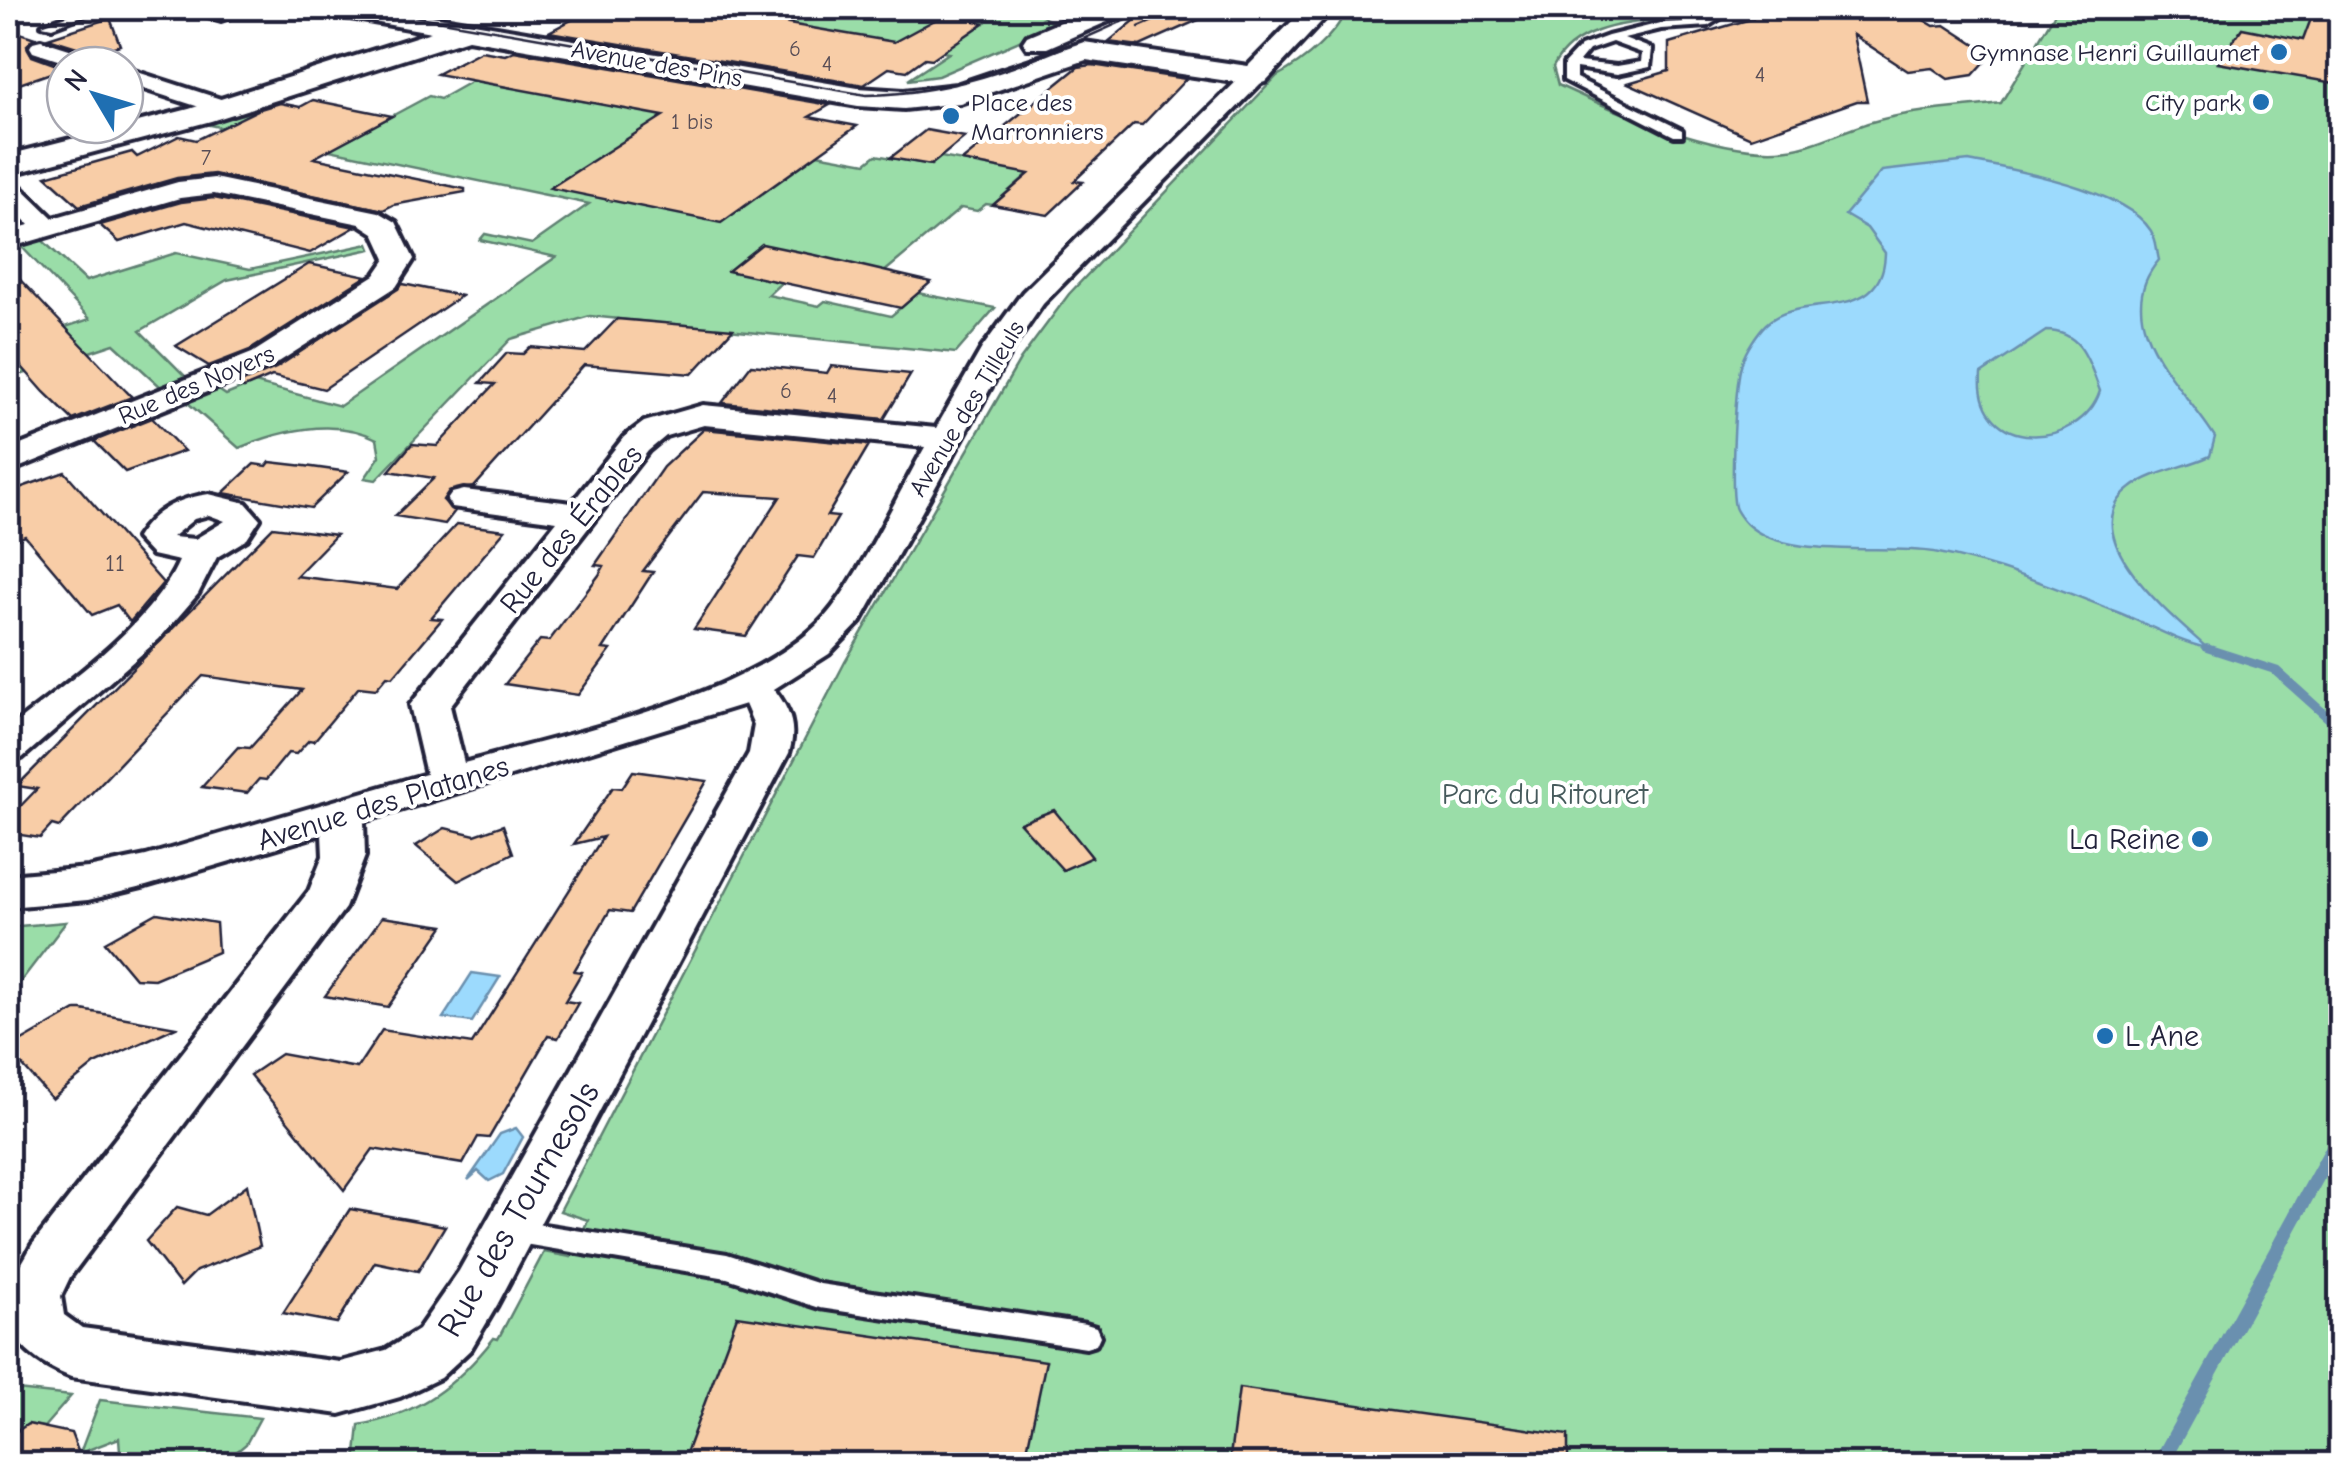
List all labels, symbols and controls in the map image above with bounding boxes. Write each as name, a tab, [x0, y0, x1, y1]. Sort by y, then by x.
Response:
street label: Avenue des Pins	[569, 34, 745, 93]
house number: 6	[789, 36, 801, 62]
place label: Gymnase Henri Guillaumet	[1970, 38, 2260, 67]
marker: Gymnase Henri Guillaumet	[2268, 41, 2290, 63]
north arrow	[45, 45, 145, 145]
house number: 4	[822, 51, 832, 77]
house number: 4	[1755, 62, 1765, 88]
text: N	[58, 63, 94, 97]
place label: Place des Marronniers	[971, 88, 1104, 146]
place label: City park	[2145, 88, 2241, 117]
marker: City park	[2250, 91, 2272, 113]
marker: Place des Marronniers	[940, 105, 962, 127]
house number: 1 bis	[671, 109, 713, 135]
house number: 7	[201, 145, 212, 171]
street label: Avenue des Tilleuls	[903, 315, 1030, 501]
street label: Rue des Noyers	[114, 339, 278, 430]
house number: 6	[780, 378, 792, 404]
house number: 4	[827, 383, 837, 409]
street label: Rue des Érables	[493, 438, 650, 621]
house number: 11	[105, 548, 125, 577]
street label: Avenue des Platanes	[253, 749, 513, 858]
park label: Parc du Ritouret	[1442, 777, 1650, 812]
place label: La Reine	[2069, 822, 2180, 857]
marker: La Reine	[2189, 828, 2211, 850]
place label: L Ane	[2125, 1019, 2199, 1054]
marker: L Ane	[2094, 1025, 2116, 1047]
street label: Rue des Tournesols	[429, 1074, 608, 1344]

